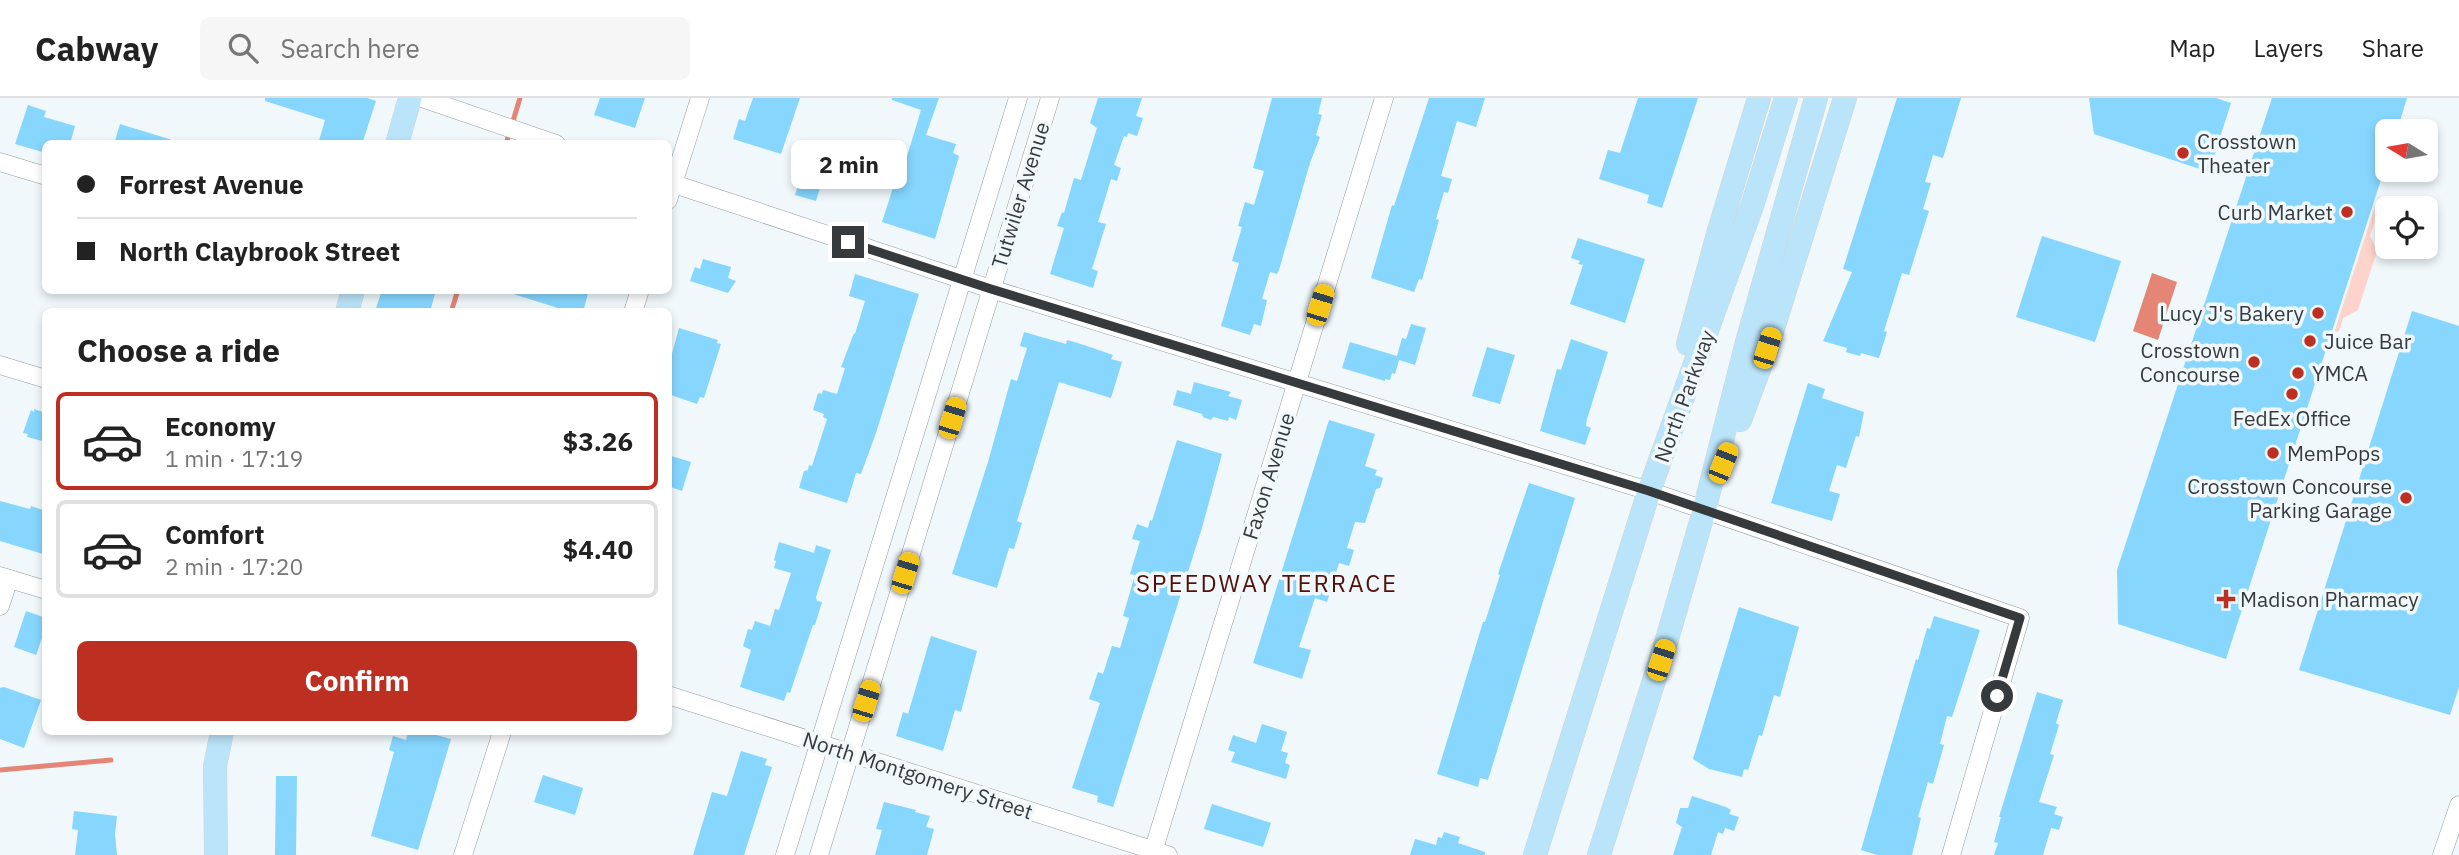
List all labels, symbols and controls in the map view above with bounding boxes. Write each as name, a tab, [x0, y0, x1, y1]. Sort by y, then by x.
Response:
search box	[200, 17, 690, 80]
text: Cabway	[35, 27, 158, 70]
icon: search	[224, 29, 262, 67]
text: Search here	[280, 31, 420, 65]
text: Map	[2169, 32, 2216, 64]
text: Layers	[2254, 32, 2324, 64]
text: Share	[2362, 32, 2424, 64]
street label: Tutwiler Avenue	[984, 118, 1056, 272]
north arrow	[2375, 119, 2438, 182]
map controls	[2375, 119, 2438, 259]
place label: Crosstown Theater	[2197, 127, 2297, 179]
callout: 2 min	[790, 141, 906, 190]
marker: Crosstown Theater	[2175, 145, 2191, 161]
text: 2 min	[819, 149, 879, 179]
text: Forrest Avenue	[119, 167, 304, 201]
button: locate	[2375, 196, 2438, 259]
place label: Curb Market	[2218, 198, 2333, 226]
marker: Curb Market	[2339, 204, 2355, 220]
route end	[832, 226, 864, 258]
text: North Claybrook Street	[119, 234, 400, 268]
car	[1304, 282, 1337, 328]
place label: Lucy J's Bakery	[2159, 299, 2305, 327]
marker: Lucy J's Bakery	[2310, 305, 2326, 321]
car	[1751, 325, 1784, 371]
street label: North Parkway	[1647, 326, 1721, 466]
place label: Juice Bar	[2324, 327, 2412, 355]
text: Choose a ride	[77, 329, 280, 371]
marker: Juice Bar	[2302, 333, 2318, 349]
place label: Crosstown Concourse	[2140, 336, 2240, 388]
marker: Crosstown Concourse	[2246, 354, 2262, 370]
place label: YMCA	[2312, 359, 2368, 387]
marker: YMCA	[2290, 365, 2306, 381]
marker: FedEx Office	[2284, 386, 2300, 402]
car	[936, 395, 969, 441]
place label: FedEx Office	[2233, 404, 2351, 432]
text: Economy	[165, 409, 276, 443]
street label: Faxon Avenue	[1235, 409, 1301, 543]
icon: car	[81, 410, 144, 473]
text: $3.26	[563, 424, 633, 458]
place label: MemPops	[2287, 439, 2380, 467]
car	[1706, 440, 1741, 486]
text: 1 min · 17:19	[165, 443, 303, 473]
marker: MemPops	[2265, 445, 2281, 461]
place label: Crosstown Concourse Parking Garage	[2187, 472, 2392, 524]
marker: Crosstown Concourse Parking Garage	[2398, 490, 2414, 506]
text: Comfort	[165, 517, 264, 551]
icon: car	[81, 518, 144, 581]
text: $4.40	[563, 532, 633, 566]
car	[889, 550, 922, 596]
text: 2 min · 17:20	[165, 551, 303, 581]
district label: SPEEDWAY TERRACE	[1136, 567, 1398, 599]
place label: Madison Pharmacy	[2240, 585, 2419, 613]
marker: Madison Pharmacy	[2218, 591, 2234, 607]
car	[1645, 637, 1678, 683]
button: Confirm	[77, 641, 637, 721]
car	[850, 678, 883, 724]
route start	[1981, 680, 2013, 712]
street label: North Montgomery Street	[800, 725, 1036, 825]

